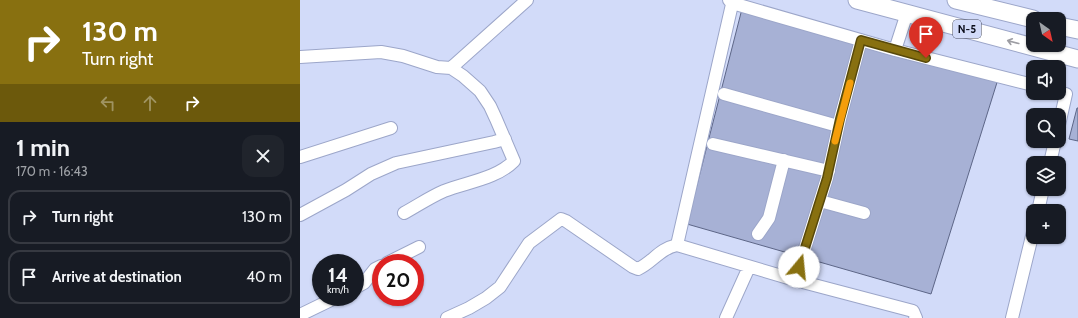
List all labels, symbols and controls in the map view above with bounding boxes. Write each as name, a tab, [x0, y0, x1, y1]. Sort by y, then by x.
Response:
north arrow	[1026, 12, 1066, 52]
map controls	[1026, 12, 1066, 244]
text: 130 m	[82, 14, 158, 48]
icon: right	[16, 16, 68, 68]
pin	[909, 17, 943, 58]
road number: N-5	[953, 20, 981, 38]
icon: arrive	[915, 23, 937, 45]
one-way arrow	[1007, 38, 1020, 45]
text: Turn right	[82, 48, 153, 70]
button: sound	[1026, 60, 1066, 100]
icon: left	[97, 92, 119, 114]
icon: ahead	[139, 92, 161, 114]
icon: right	[181, 92, 203, 114]
button: search	[1026, 108, 1066, 148]
text: 1 min	[16, 133, 70, 162]
button: close	[242, 135, 284, 177]
button: layers	[1026, 156, 1066, 196]
text: 170 m · 16:43	[16, 163, 88, 179]
button: +	[1026, 204, 1066, 244]
icon: right	[18, 206, 40, 228]
text: Turn right	[52, 208, 113, 226]
text: 130 m	[242, 208, 282, 226]
position arrow	[778, 246, 820, 288]
speed limit sign: 20	[372, 254, 424, 306]
text: 14	[328, 263, 348, 287]
icon: arrive	[18, 266, 40, 288]
text: Arrive at destination	[52, 268, 182, 286]
text: 40 m	[246, 268, 282, 286]
text: km/h	[327, 283, 349, 296]

